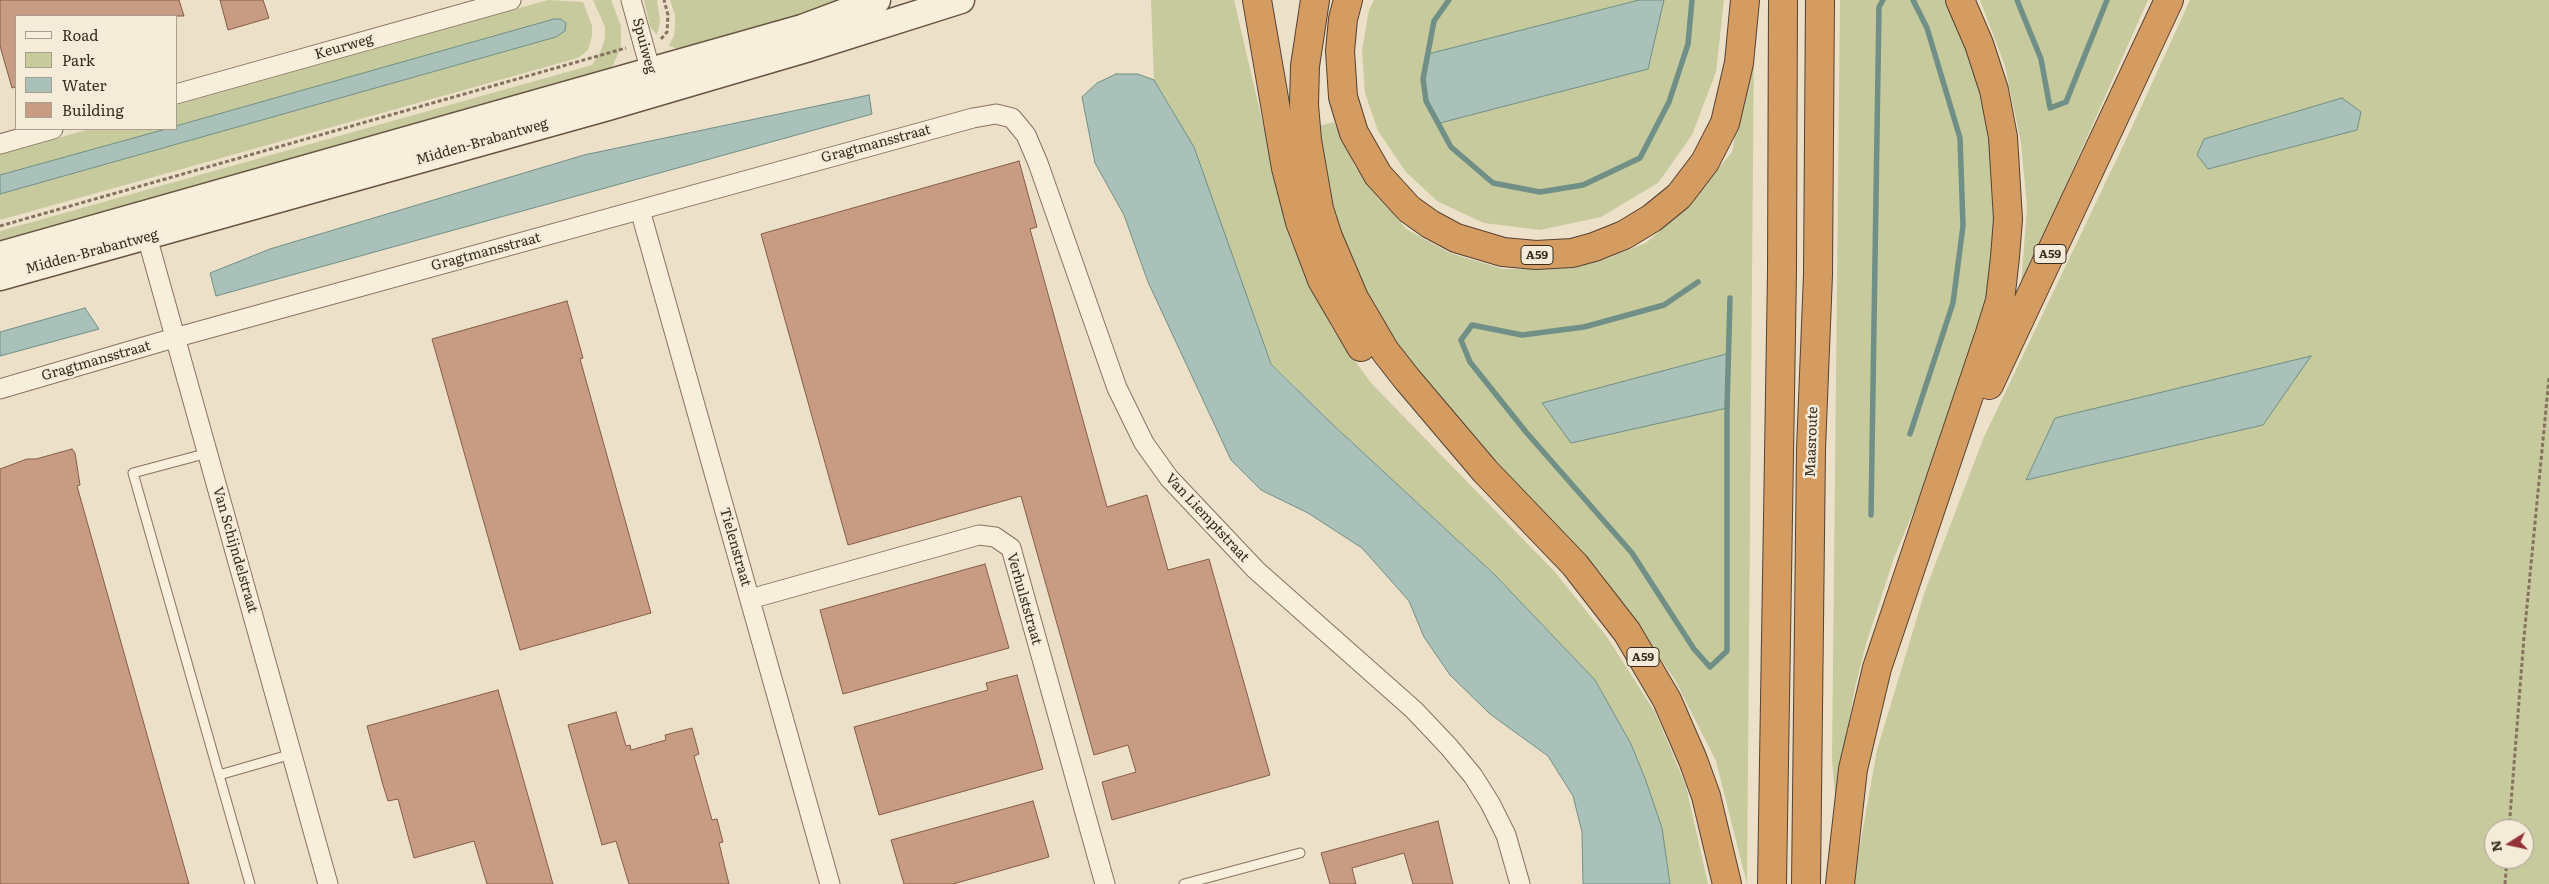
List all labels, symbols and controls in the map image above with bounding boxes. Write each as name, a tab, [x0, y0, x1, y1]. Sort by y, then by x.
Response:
legend	[15, 15, 178, 130]
street label: Spuiweg	[628, 16, 660, 76]
text: Road	[62, 23, 98, 46]
street label: Keurweg	[313, 31, 375, 63]
text: Park	[62, 48, 95, 71]
text: Water	[62, 73, 107, 96]
text: Building	[62, 98, 124, 121]
street label: Midden-Brabantweg	[414, 115, 550, 169]
street label: Gragtmansstraat	[819, 121, 933, 167]
street label: Midden-Brabantweg	[24, 226, 160, 278]
street label: Gragtmansstraat	[429, 229, 543, 275]
road number: A59	[2034, 244, 2066, 264]
road number: A59	[1521, 246, 1553, 264]
street label: Gragtmansstraat	[39, 337, 153, 385]
street label: Maasroute	[1802, 406, 1822, 478]
street label: Van Liemptstraat	[1162, 470, 1252, 566]
street label: Van Schijndelstraat	[209, 485, 261, 615]
street label: Tielenstraat	[716, 506, 754, 588]
street label: Verhulststraat	[1003, 551, 1045, 647]
road number: A59	[1627, 648, 1659, 666]
north arrow	[2484, 819, 2534, 869]
text: N	[2484, 839, 2506, 854]

